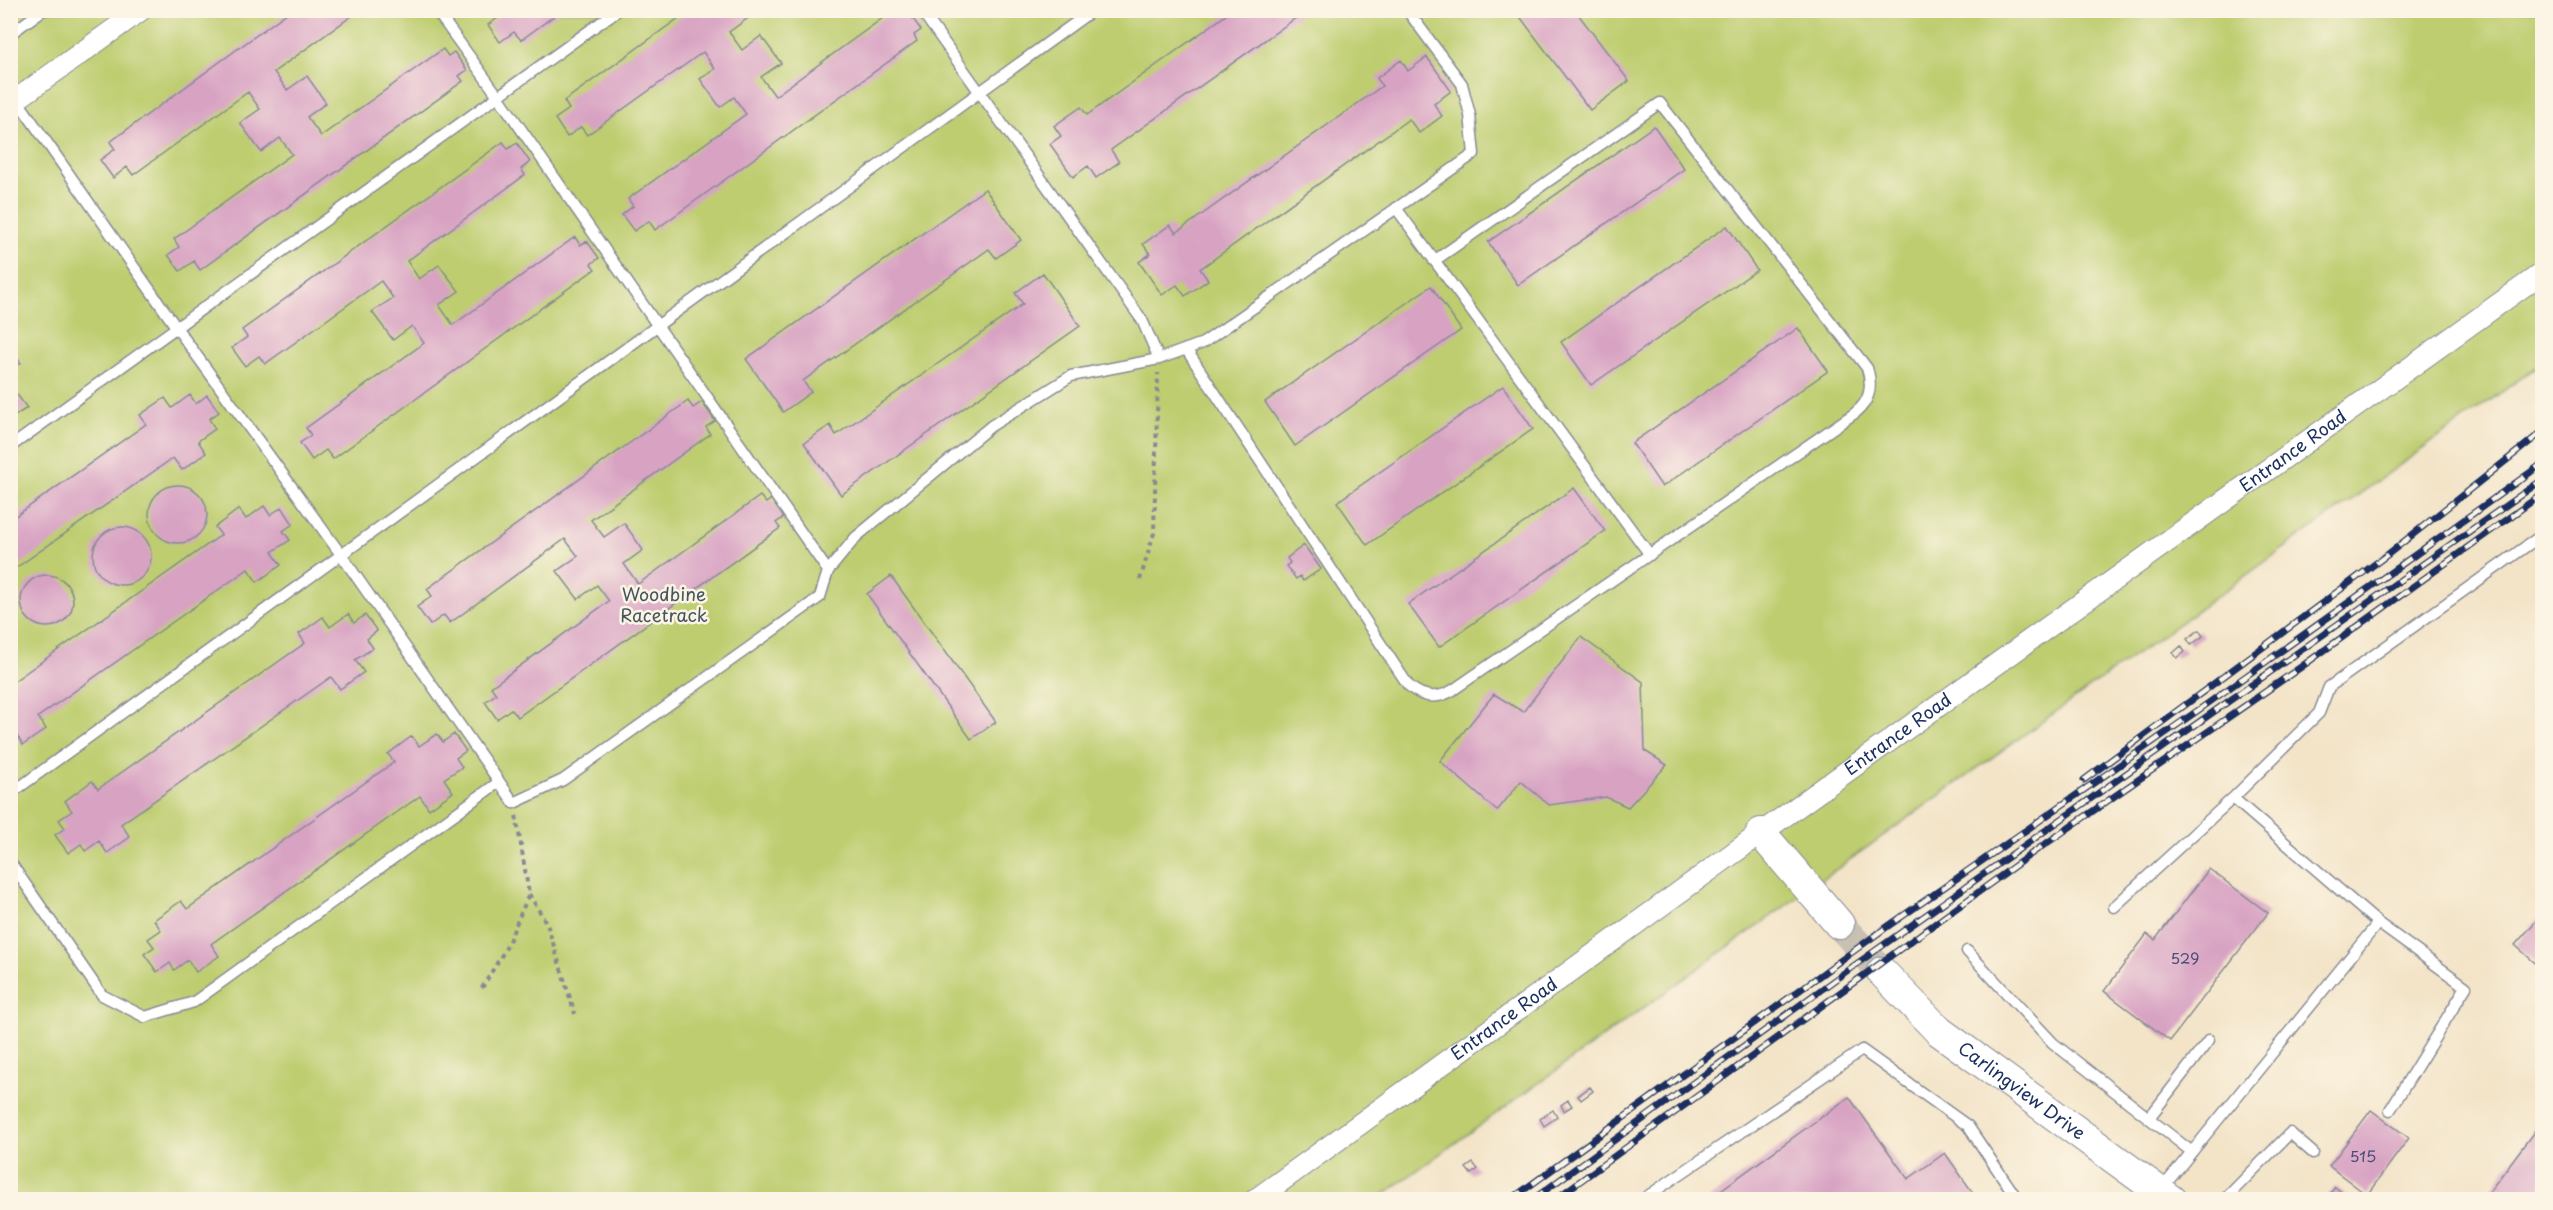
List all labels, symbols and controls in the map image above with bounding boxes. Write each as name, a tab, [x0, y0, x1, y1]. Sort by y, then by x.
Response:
street label: Entrance Road	[2233, 402, 2352, 498]
park label: Woodbine Racetrack	[620, 580, 708, 628]
street label: Entrance Road	[1838, 686, 1957, 781]
house number: 529	[2171, 946, 2199, 969]
street label: Entrance Road	[1444, 970, 1563, 1066]
street label: Carlingview Drive	[1953, 1034, 2092, 1145]
house number: 515	[2350, 1144, 2376, 1167]

